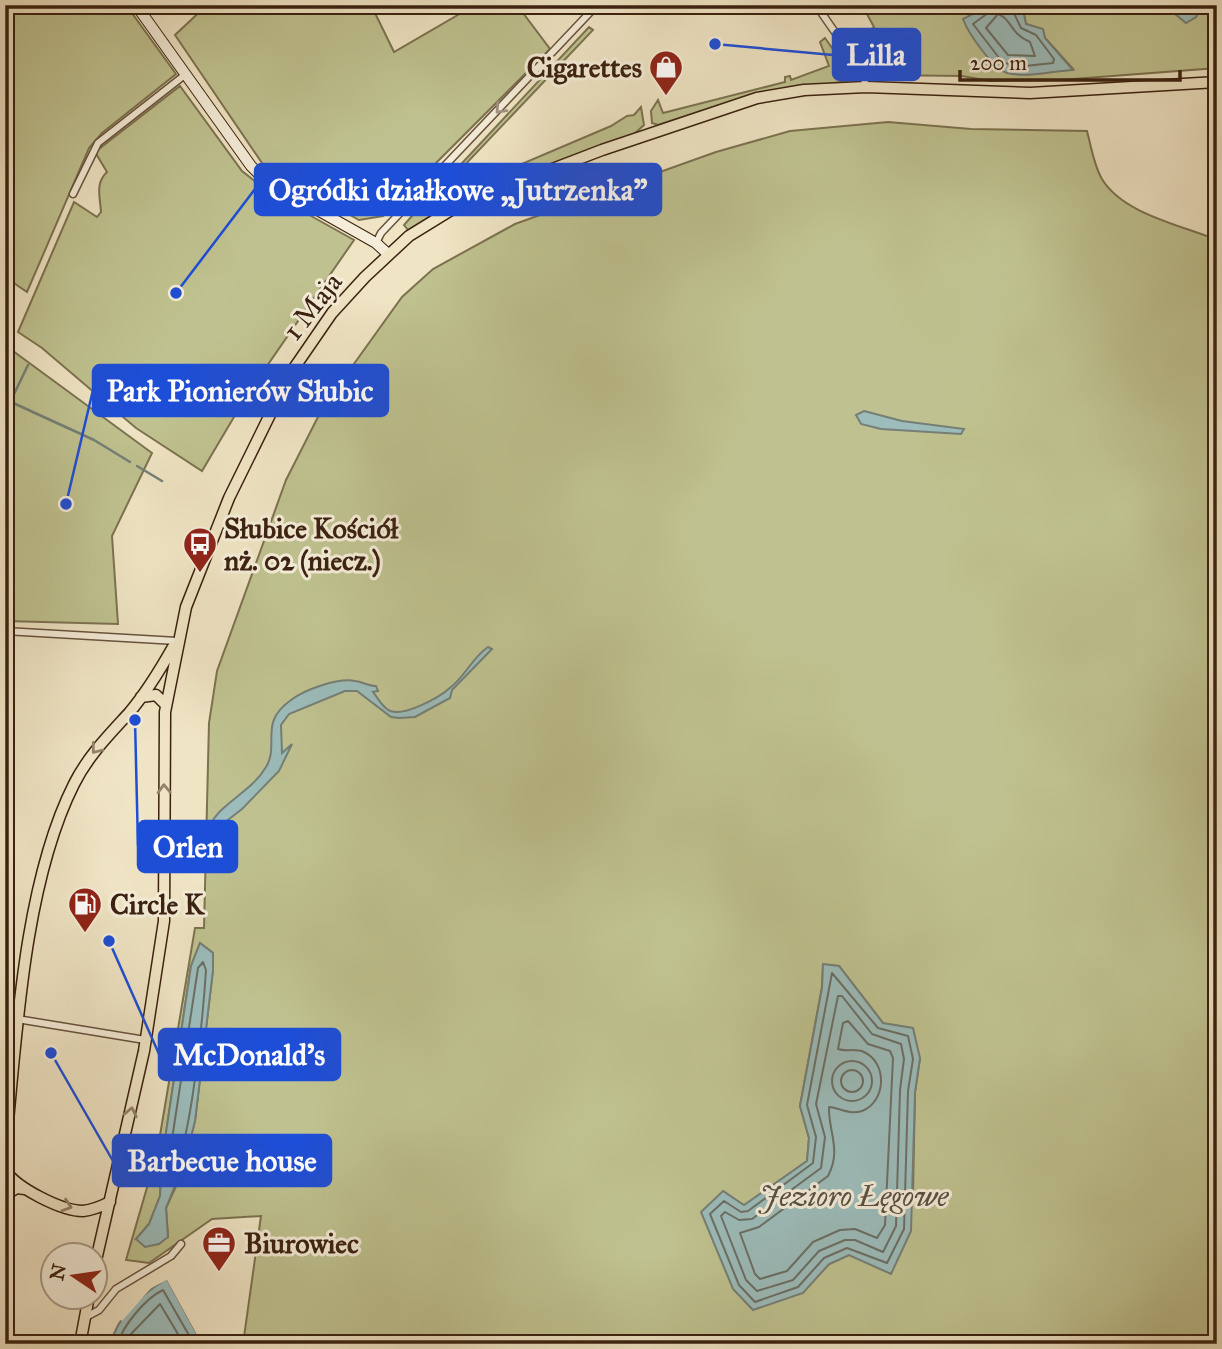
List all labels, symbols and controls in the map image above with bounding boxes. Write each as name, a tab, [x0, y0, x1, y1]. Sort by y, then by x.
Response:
callout: Lilla	[833, 29, 920, 80]
text: Lilla	[846, 37, 907, 73]
scale bar	[960, 38, 1180, 82]
shop icon: Cigarettes	[647, 48, 685, 97]
place label: Cigarettes	[527, 50, 642, 85]
text: 200 m	[970, 50, 1027, 76]
one-way arrow	[496, 101, 509, 114]
callout: Ogródki działkowe „Jutrzenka”	[255, 164, 661, 215]
text: Ogródki działkowe „Jutrzenka”	[269, 172, 647, 209]
street label: 1 Maja	[275, 265, 350, 347]
callout: Park Pionierów Słubic	[93, 365, 388, 416]
text: Park Pionierów Słubic	[106, 373, 374, 409]
place label: Słubice Kościół nż. 02 (niecz.)	[224, 511, 400, 578]
bus stop icon: Słubice Kościół nż. 02 (niecz.)	[181, 525, 219, 574]
one-way arrow	[92, 741, 105, 753]
one-way arrow	[156, 783, 172, 794]
callout: Orlen	[138, 821, 237, 872]
text: Orlen	[153, 829, 224, 865]
fuel station icon: Circle K	[66, 885, 104, 934]
place label: Circle K	[110, 887, 205, 922]
callout: McDonald's	[159, 1029, 340, 1080]
text: McDonald's	[173, 1037, 325, 1073]
one-way arrow	[123, 1106, 138, 1118]
callout: Barbecue house	[113, 1135, 331, 1186]
text: Barbecue house	[127, 1143, 317, 1179]
water label: Jezioro Łęgowe	[758, 1178, 949, 1214]
one-way arrow	[61, 1198, 73, 1213]
office icon: Biurowiec	[200, 1224, 238, 1273]
place label: Biurowiec	[244, 1226, 359, 1261]
north arrow	[38, 1240, 108, 1310]
text: N	[45, 1262, 71, 1283]

